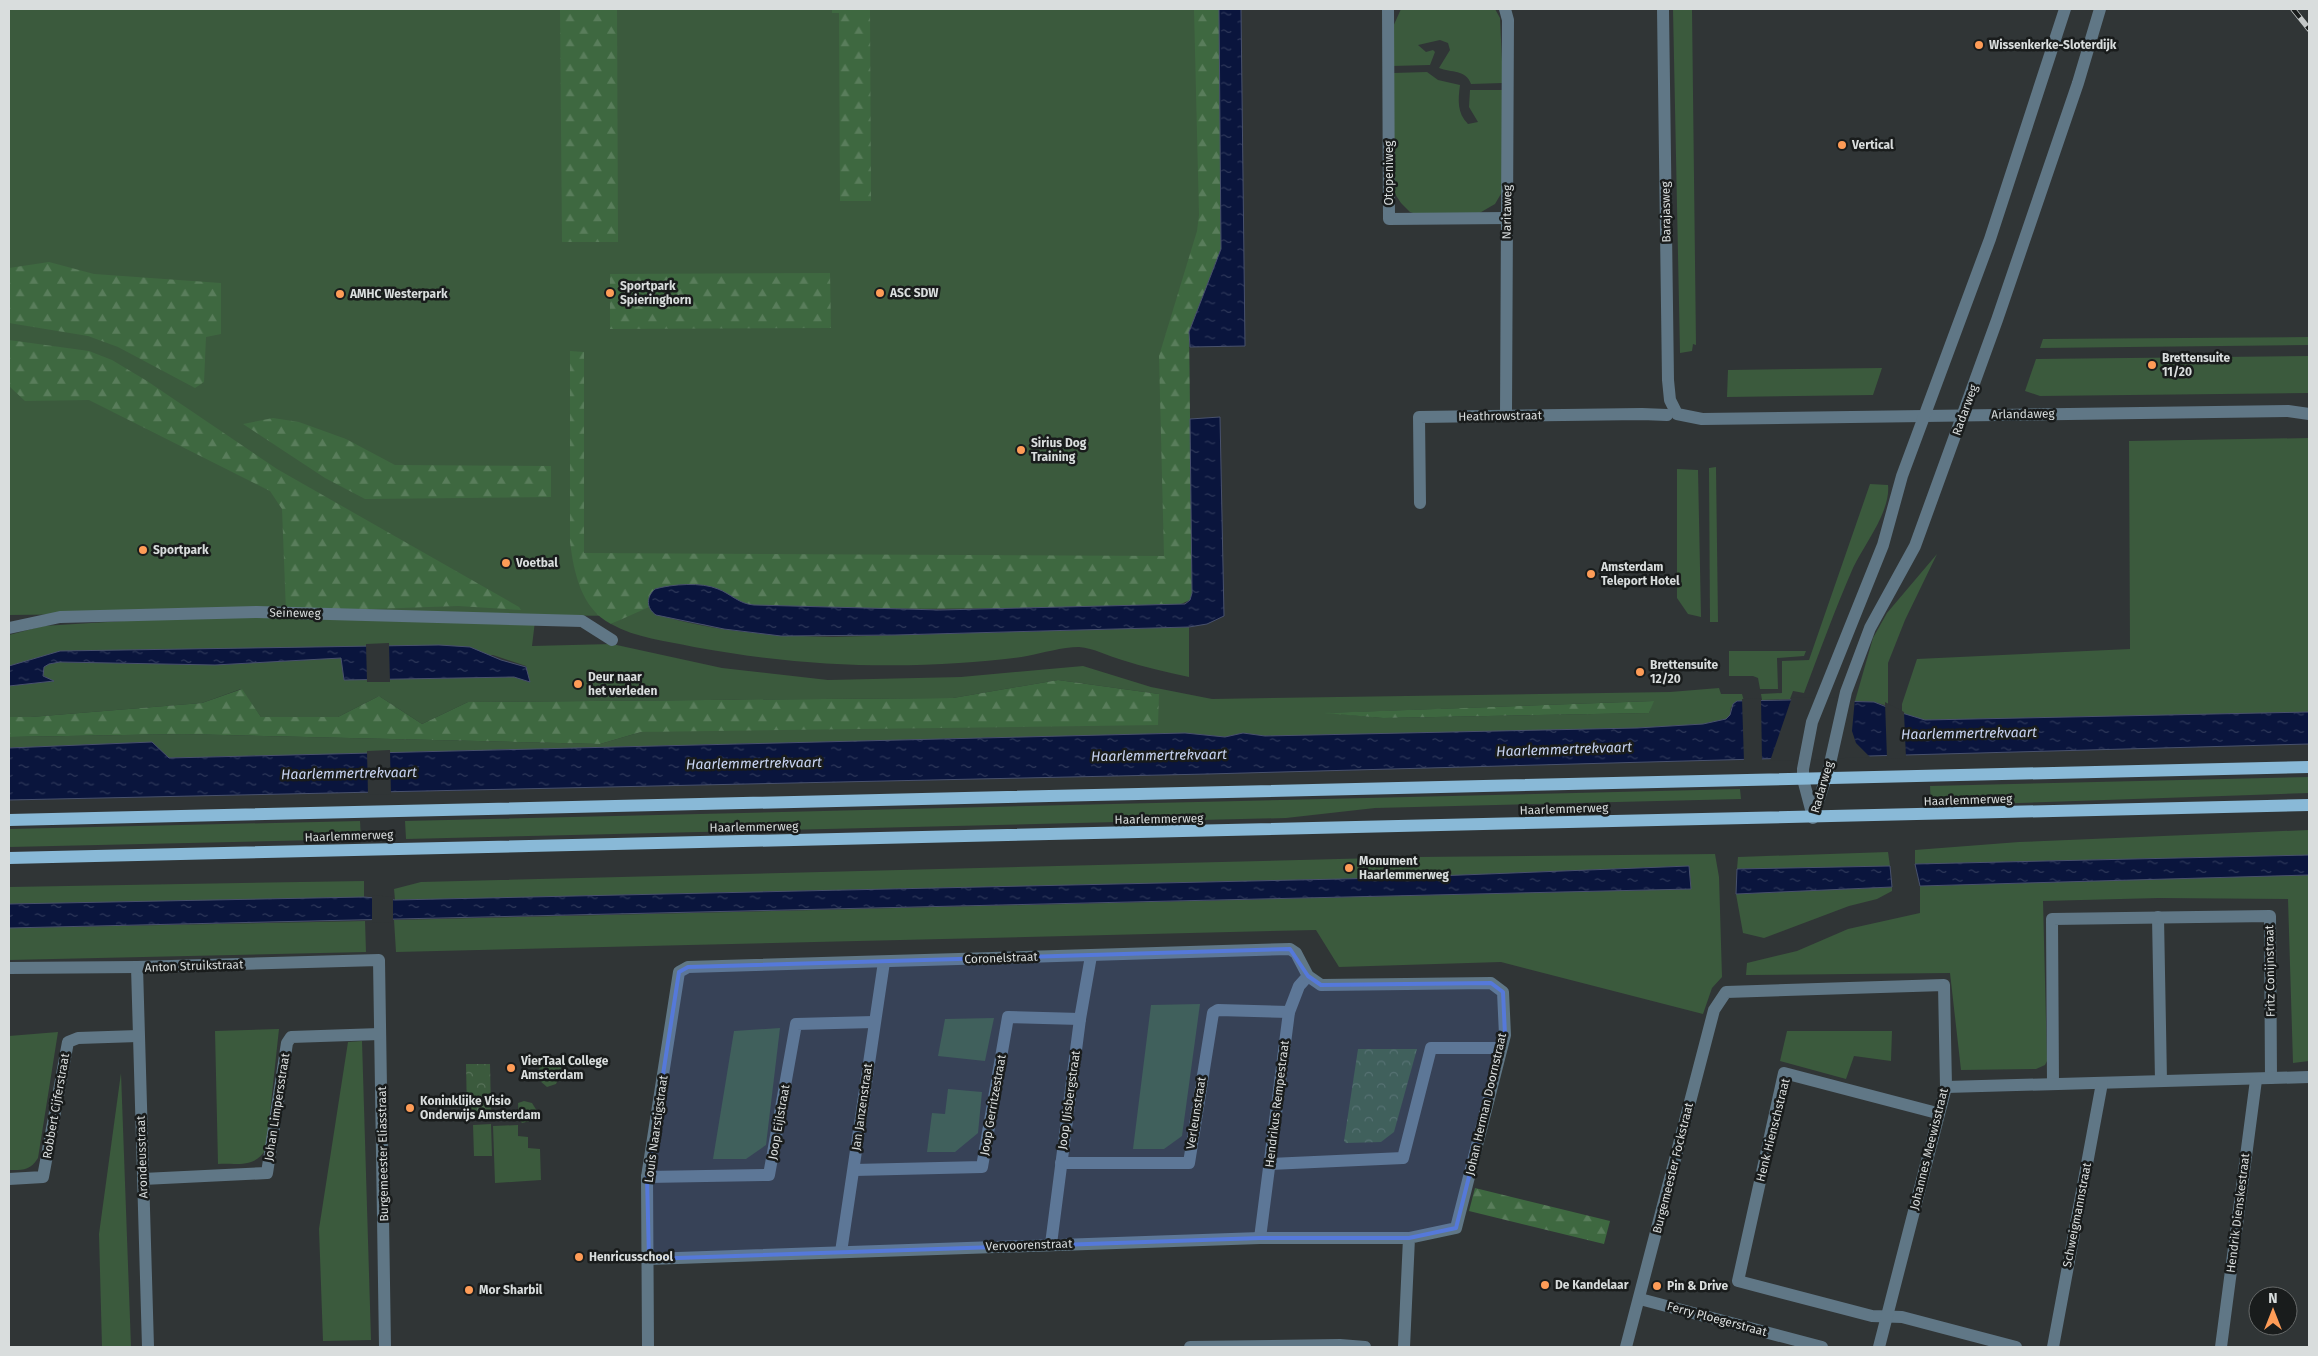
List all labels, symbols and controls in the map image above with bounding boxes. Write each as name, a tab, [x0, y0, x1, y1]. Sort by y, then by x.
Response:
place label: Wissenkerke-Sloterdijk	[1989, 38, 2117, 52]
marker: Wissenkerke-Sloterdijk	[1973, 39, 1985, 51]
place label: Vertical	[1851, 138, 1894, 152]
marker: Vertical	[1836, 139, 1848, 151]
street label: Otopeniweg	[1382, 140, 1396, 205]
street label: Barajasweg	[1658, 181, 1674, 243]
street label: Naritaweg	[1500, 184, 1514, 240]
place label: Sportpark Spieringhorn	[620, 279, 692, 307]
place label: ASC SDW	[889, 286, 939, 300]
place label: AMHC Westerpark	[349, 287, 448, 301]
marker: Sportpark Spieringhorn	[604, 287, 616, 299]
marker: ASC SDW	[874, 287, 886, 299]
marker: AMHC Westerpark	[334, 288, 346, 300]
place label: Brettensuite 11/20	[2162, 351, 2231, 379]
marker: Brettensuite 11/20	[2146, 359, 2158, 371]
street label: Radarweg	[1949, 382, 1981, 437]
street label: Arlandaweg	[1991, 406, 2056, 422]
street label: Heathrowstraat	[1458, 408, 1543, 424]
place label: Sirius Dog Training	[1031, 436, 1087, 464]
marker: Sirius Dog Training	[1015, 444, 1027, 456]
place label: Sportpark	[153, 543, 209, 557]
marker: Sportpark	[137, 544, 149, 556]
place label: Voetbal	[515, 556, 558, 570]
marker: Voetbal	[500, 557, 512, 569]
place label: Amsterdam Teleport Hotel	[1600, 560, 1680, 588]
marker: Amsterdam Teleport Hotel	[1585, 568, 1597, 580]
street label: Seineweg	[269, 606, 322, 620]
place label: Brettensuite 12/20	[1650, 658, 1719, 686]
marker: Brettensuite 12/20	[1634, 666, 1646, 678]
place label: Deur naar het verleden	[588, 670, 657, 698]
marker: Deur naar het verleden	[572, 678, 584, 690]
water label: Haarlemmertrekvaart	[1901, 724, 2037, 743]
water label: Haarlemmertrekvaart	[1496, 739, 1632, 760]
water label: Haarlemmertrekvaart	[1091, 746, 1227, 765]
water label: Haarlemmertrekvaart	[686, 754, 822, 773]
street label: Radarweg	[1808, 759, 1836, 815]
water label: Haarlemmertrekvaart	[281, 764, 417, 783]
street label: Haarlemmerweg	[1923, 791, 2013, 809]
street label: Haarlemmerweg	[1519, 800, 1609, 818]
street label: Haarlemmerweg	[1114, 811, 1204, 827]
street label: Haarlemmerweg	[709, 819, 799, 835]
street label: Haarlemmerweg	[304, 827, 394, 845]
place label: Monument Haarlemmerweg	[1359, 854, 1449, 882]
marker: Monument Haarlemmerweg	[1343, 862, 1355, 874]
street label: Fritz Conijnstraat	[2262, 924, 2278, 1017]
street label: Coronelstraat	[964, 950, 1039, 966]
street label: Anton Struikstraat	[144, 957, 244, 975]
street label: Johan Herman Doornstraat	[1463, 1031, 1509, 1177]
street label: Hendrikus Rempestraat	[1262, 1039, 1292, 1168]
street label: Joop IJisbergstraat	[1055, 1049, 1083, 1150]
street label: Johan Limpersstraat	[262, 1051, 293, 1162]
street label: Robbert Cijferstraat	[40, 1052, 72, 1160]
street label: Joop Gerritzestraat	[977, 1053, 1009, 1157]
place label: VierTaal College Amsterdam	[520, 1054, 609, 1082]
marker: VierTaal College Amsterdam	[505, 1062, 517, 1074]
street label: Jan Janzenstraat	[849, 1062, 875, 1151]
street label: Louis Naarstigstraat	[642, 1074, 671, 1184]
street label: Verleunstraat	[1183, 1075, 1209, 1150]
street label: Henk Hienschstraat	[1753, 1076, 1793, 1183]
street label: Joop Eijlstraat	[765, 1083, 793, 1161]
street label: Burgemeester Eliasstraat	[375, 1086, 391, 1222]
street label: Johannes Meewisstraat	[1907, 1086, 1951, 1211]
place label: Koninklijke Visio Onderwijs Amsterdam	[420, 1094, 541, 1122]
street label: Burgemeester Fockstraat	[1650, 1100, 1696, 1235]
marker: Koninklijke Visio Onderwijs Amsterdam	[404, 1102, 416, 1114]
street label: Arondeusstraat	[134, 1115, 150, 1199]
street label: Hendrik Dienskestraat	[2224, 1152, 2252, 1274]
street label: Schweigmannstraat	[2060, 1161, 2094, 1269]
street label: Vervoorenstraat	[985, 1236, 1073, 1254]
place label: Henricusschool	[589, 1250, 673, 1264]
marker: Henricusschool	[573, 1251, 585, 1263]
place label: De Kandelaar	[1555, 1278, 1629, 1292]
marker: De Kandelaar	[1539, 1279, 1551, 1291]
place label: Pin & Drive	[1667, 1279, 1728, 1293]
marker: Pin & Drive	[1651, 1280, 1663, 1292]
place label: Mor Sharbil	[479, 1283, 543, 1297]
marker: Mor Sharbil	[463, 1284, 475, 1296]
north arrow	[2248, 1286, 2298, 1336]
text: N	[2268, 1290, 2278, 1307]
street label: Ferry Ploegerstraat	[1666, 1299, 1769, 1339]

